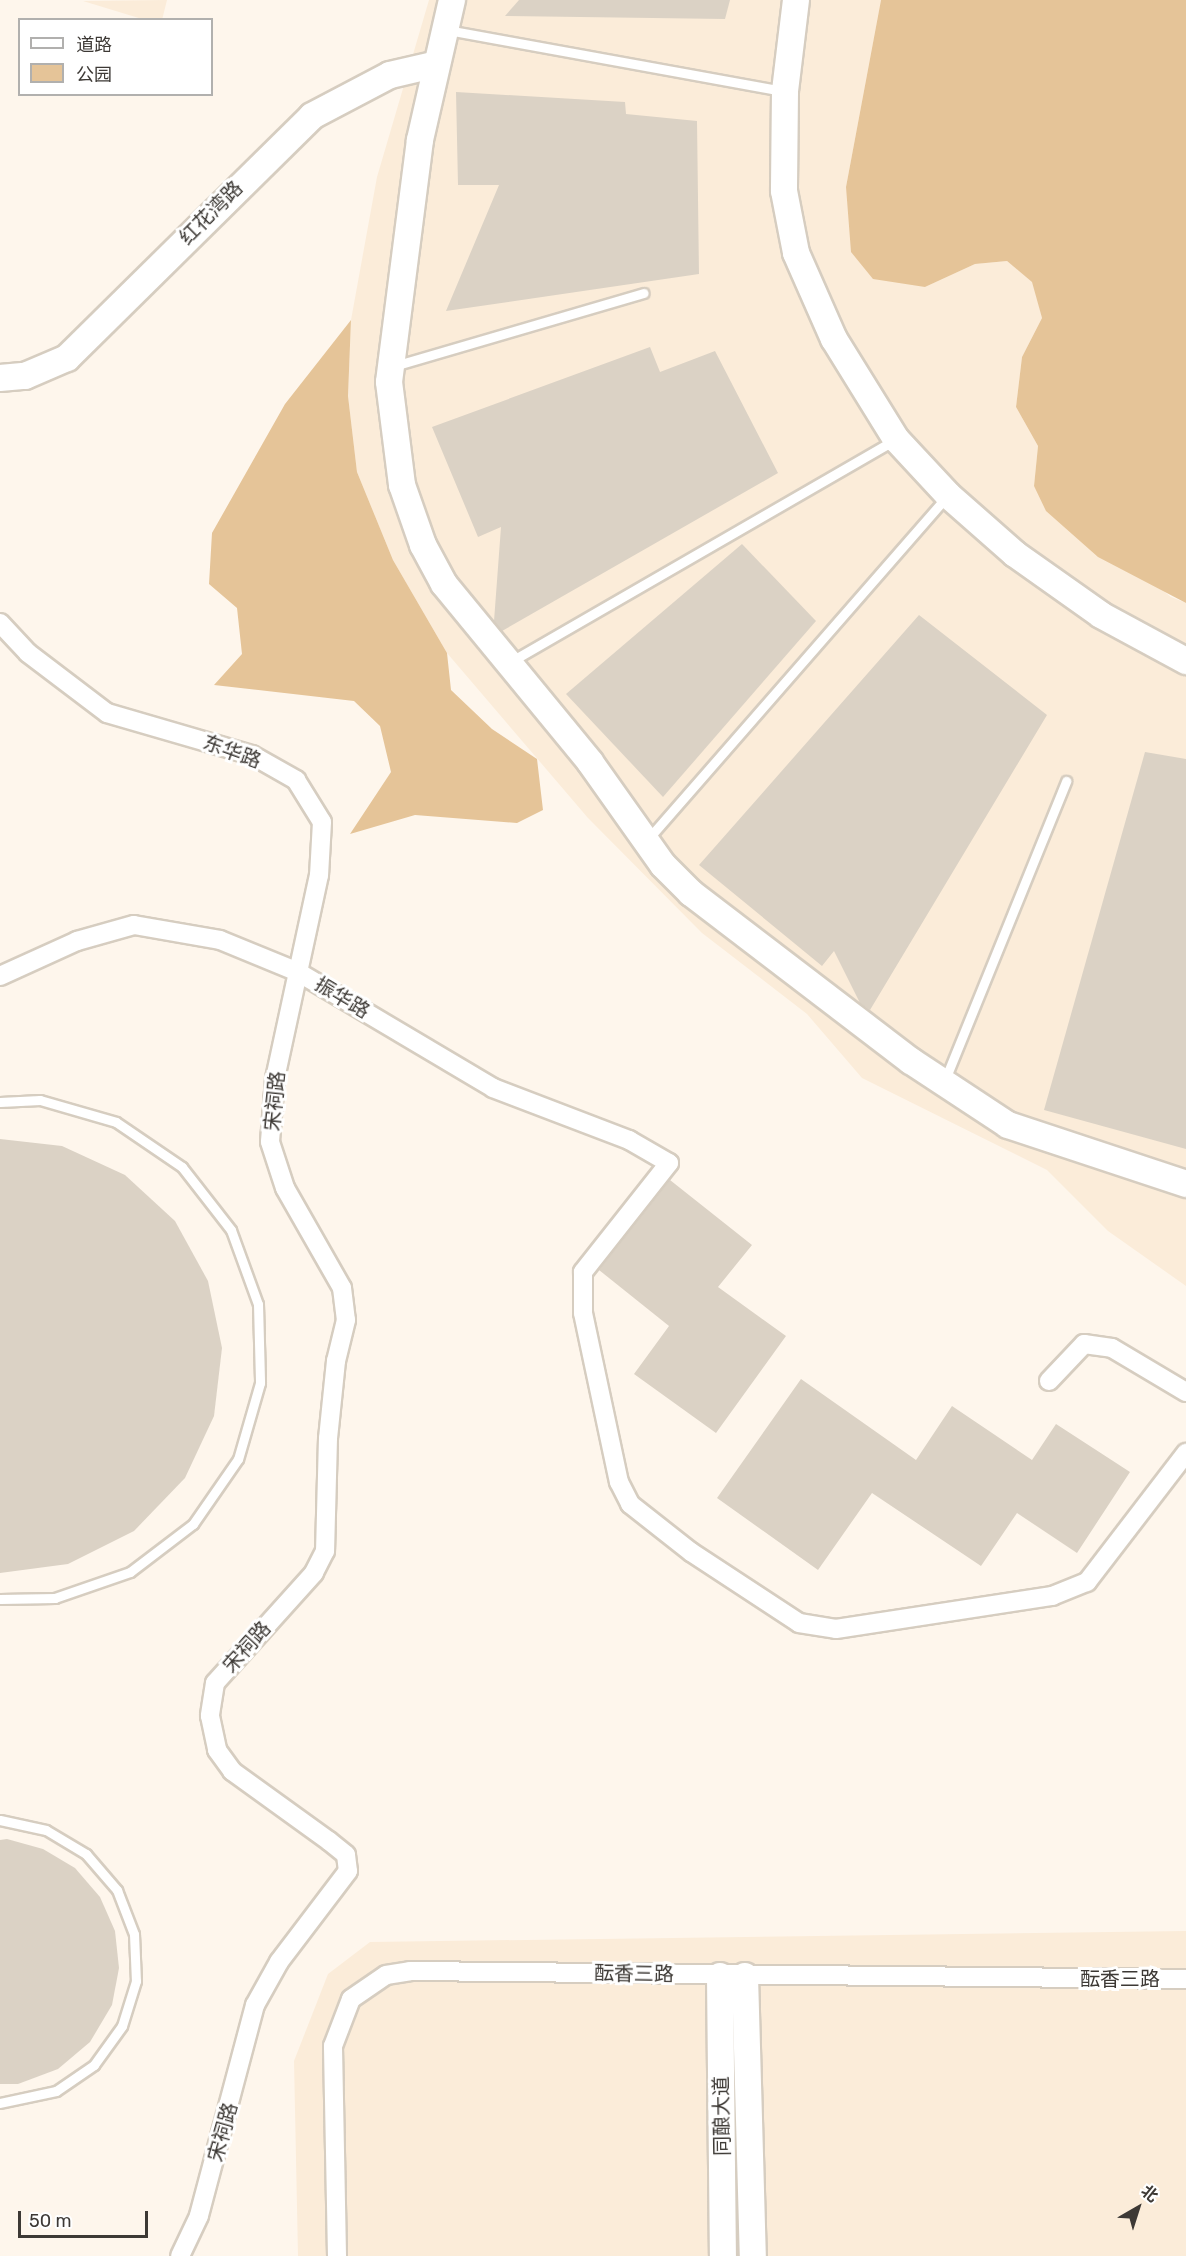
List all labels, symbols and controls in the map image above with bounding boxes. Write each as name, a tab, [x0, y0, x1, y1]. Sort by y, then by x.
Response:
legend	[18, 18, 213, 96]
text: 道路	[76, 34, 112, 56]
text: 公园	[76, 64, 112, 86]
street label: 红花湾路	[174, 176, 248, 250]
street label: 东华路	[200, 730, 264, 774]
street label: 振华路	[310, 972, 374, 1024]
street label: 宋祠路	[260, 1070, 290, 1132]
street label: 宋祠路	[218, 1617, 276, 1677]
street label: 酝香三路	[594, 1961, 674, 1987]
street label: 酝香三路	[1080, 1967, 1160, 1991]
street label: 同酿大道	[709, 2076, 735, 2156]
street label: 宋祠路	[203, 2100, 243, 2164]
north arrow	[1108, 2178, 1168, 2238]
text: 北	[1137, 2181, 1162, 2206]
scale bar	[21, 2199, 152, 2237]
text: 50 m	[29, 2210, 72, 2232]

